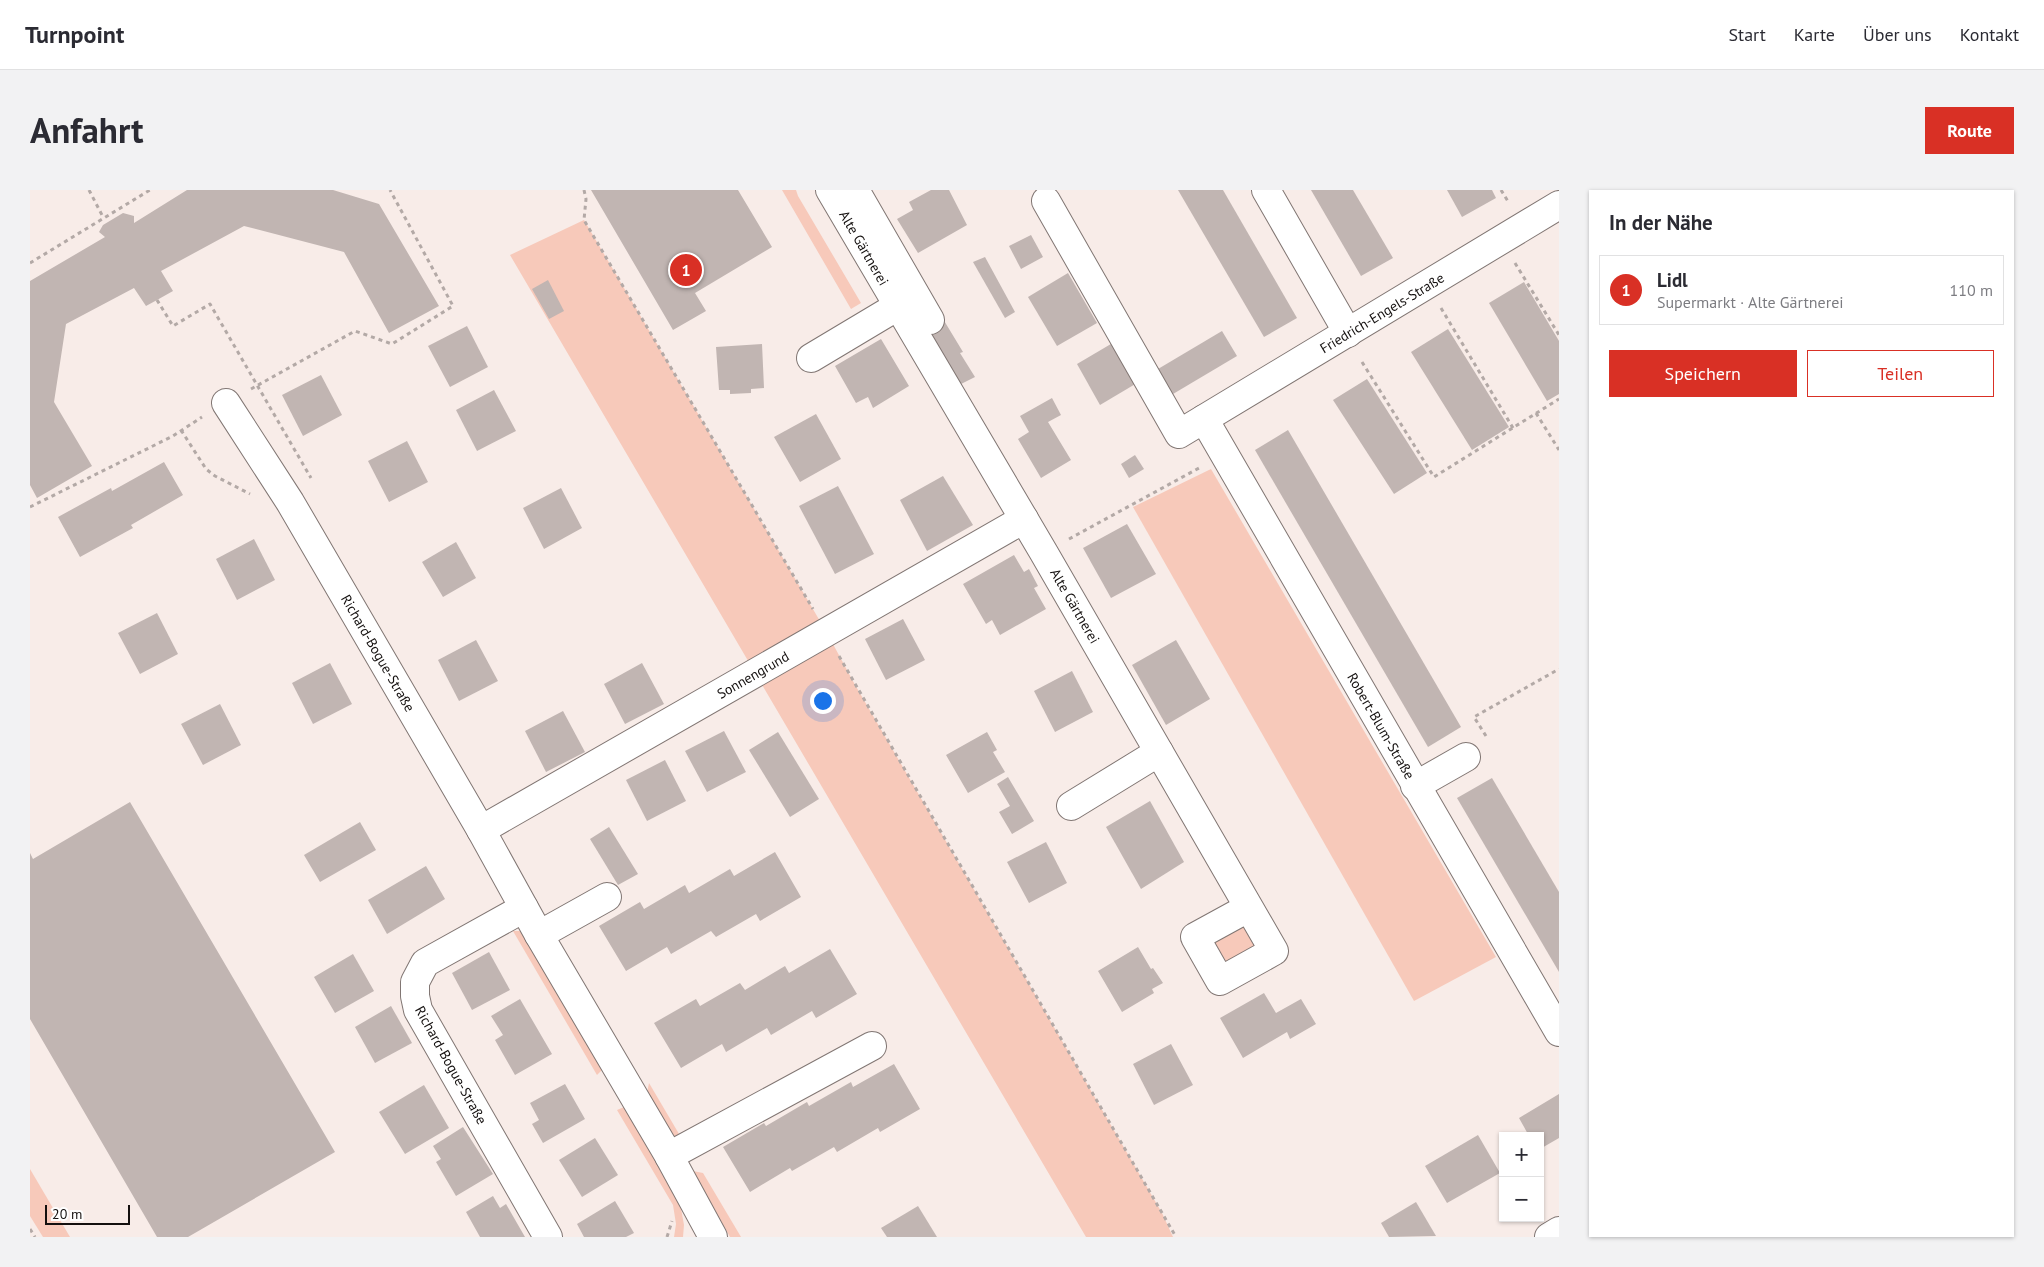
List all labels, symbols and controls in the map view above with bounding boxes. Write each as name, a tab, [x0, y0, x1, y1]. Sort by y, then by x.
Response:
text: Turnpoint	[25, 19, 124, 50]
text: Start	[1728, 23, 1766, 46]
text: Karte	[1794, 23, 1835, 46]
text: Über uns	[1863, 23, 1932, 46]
text: Kontakt	[1960, 23, 2019, 46]
text: Anfahrt	[30, 107, 143, 153]
button: Route	[1925, 107, 2014, 154]
street label: Alte Gärtnerei	[835, 207, 893, 289]
text: In der Nähe	[1609, 209, 1713, 236]
pin: 1	[670, 251, 702, 289]
text: Lidl	[1657, 268, 1688, 292]
street label: Friedrich-Engels-Straße	[1316, 269, 1448, 357]
text: 1	[1621, 280, 1631, 300]
text: 110 m	[1950, 280, 1993, 300]
text: Supermarkt · Alte Gärtnerei	[1657, 292, 1844, 312]
button: Speichern	[1609, 350, 1797, 397]
button: Teilen	[1807, 350, 1994, 397]
street label: Alte Gärtnerei	[1046, 565, 1104, 647]
street label: Richard-Bogue-Straße	[337, 591, 419, 715]
street label: Sonnengrund	[714, 647, 792, 703]
street label: Robert-Blum-Straße	[1343, 670, 1419, 782]
your location	[810, 688, 836, 714]
street label: Richard-Bogue-Straße	[411, 1003, 491, 1127]
map controls	[1499, 1132, 1544, 1222]
button: +	[1499, 1132, 1544, 1177]
button: −	[1499, 1177, 1544, 1222]
scale bar	[45, 1202, 130, 1225]
text: 20 m	[52, 1205, 82, 1223]

